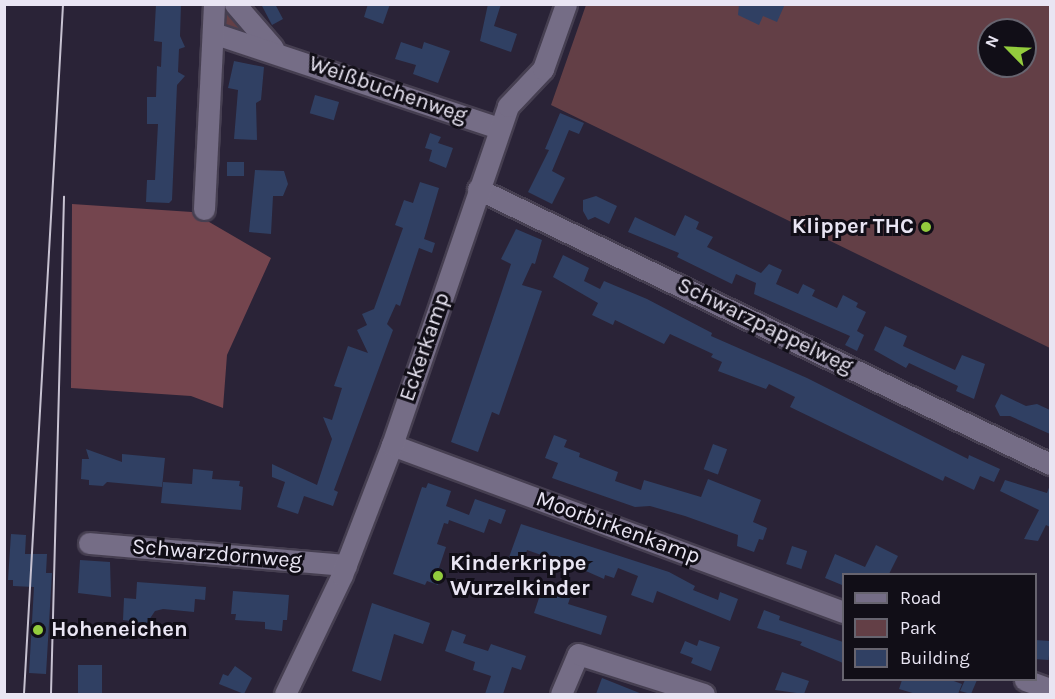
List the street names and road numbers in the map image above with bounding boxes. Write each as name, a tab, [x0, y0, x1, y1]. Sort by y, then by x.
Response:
street label: Weißbuchenweg	[305, 51, 471, 129]
street label: Schwarzpappelweg	[673, 272, 857, 380]
street label: Eckerkamp	[394, 289, 456, 405]
street label: Moorbirkenkamp	[532, 486, 704, 570]
street label: Schwarzdornweg	[131, 533, 303, 575]

